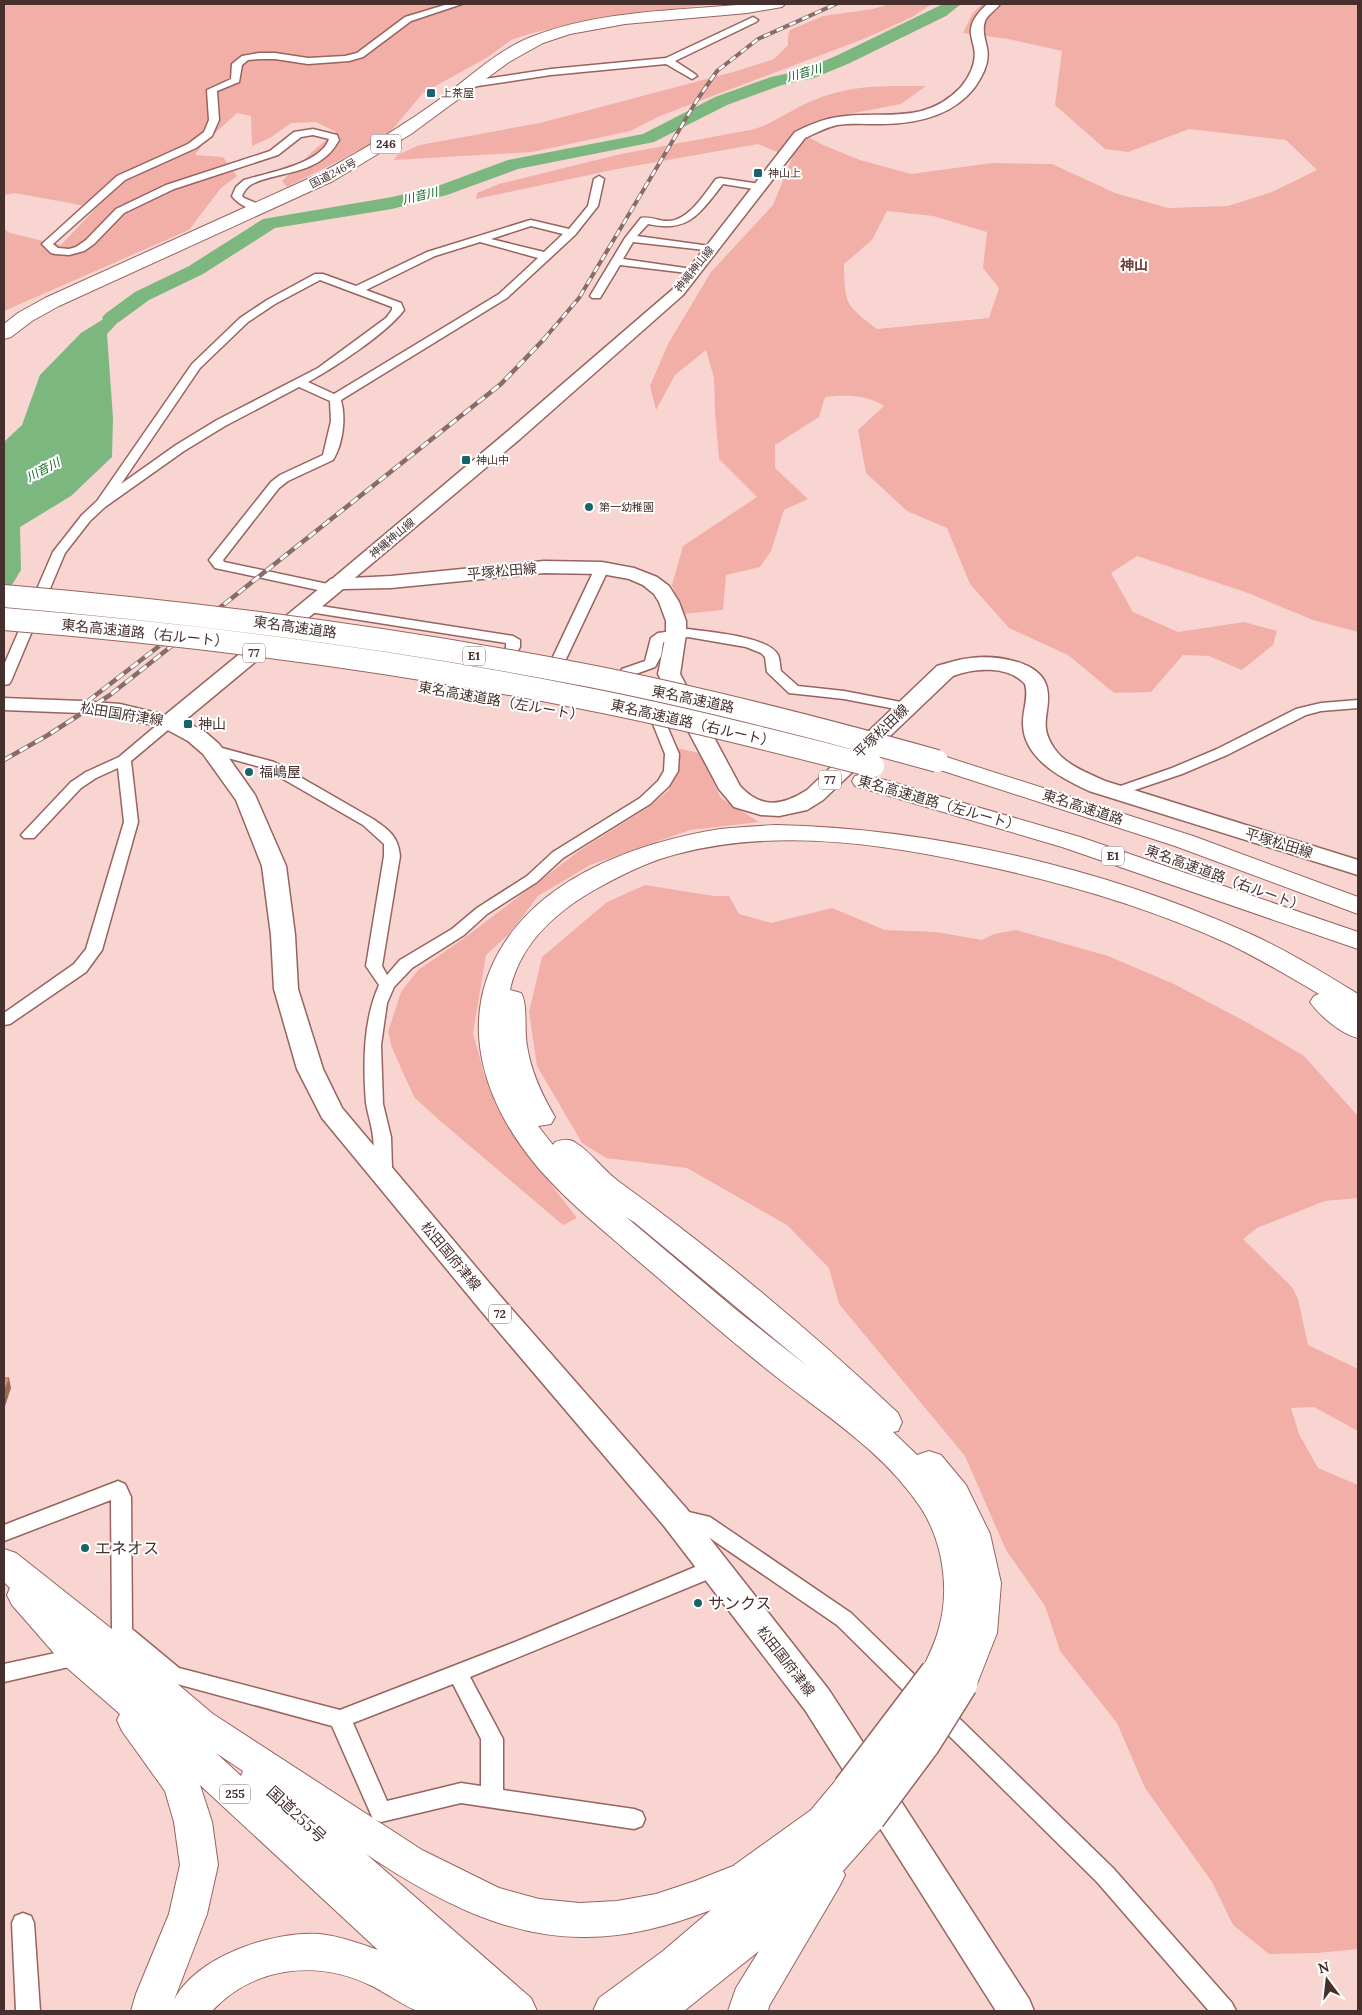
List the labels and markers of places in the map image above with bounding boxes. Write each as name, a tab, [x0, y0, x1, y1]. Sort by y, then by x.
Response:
place label: 上茶屋	[441, 86, 474, 100]
marker: 上茶屋	[425, 87, 437, 99]
place label: 神山上	[768, 166, 801, 180]
marker: 神山上	[752, 167, 764, 179]
place label: 神山中	[476, 453, 509, 467]
marker: 神山中	[460, 454, 472, 466]
place label: 第一幼稚園	[599, 500, 654, 514]
marker: 第一幼稚園	[583, 501, 595, 513]
place label: 神山	[198, 715, 226, 733]
marker: 神山	[182, 718, 194, 730]
place label: 福嶋屋	[259, 763, 301, 781]
marker: 福嶋屋	[243, 766, 255, 778]
place label: エネオス	[95, 1538, 159, 1558]
marker: エネオス	[79, 1542, 91, 1554]
place label: サンクス	[708, 1593, 772, 1613]
marker: サンクス	[692, 1597, 704, 1609]

